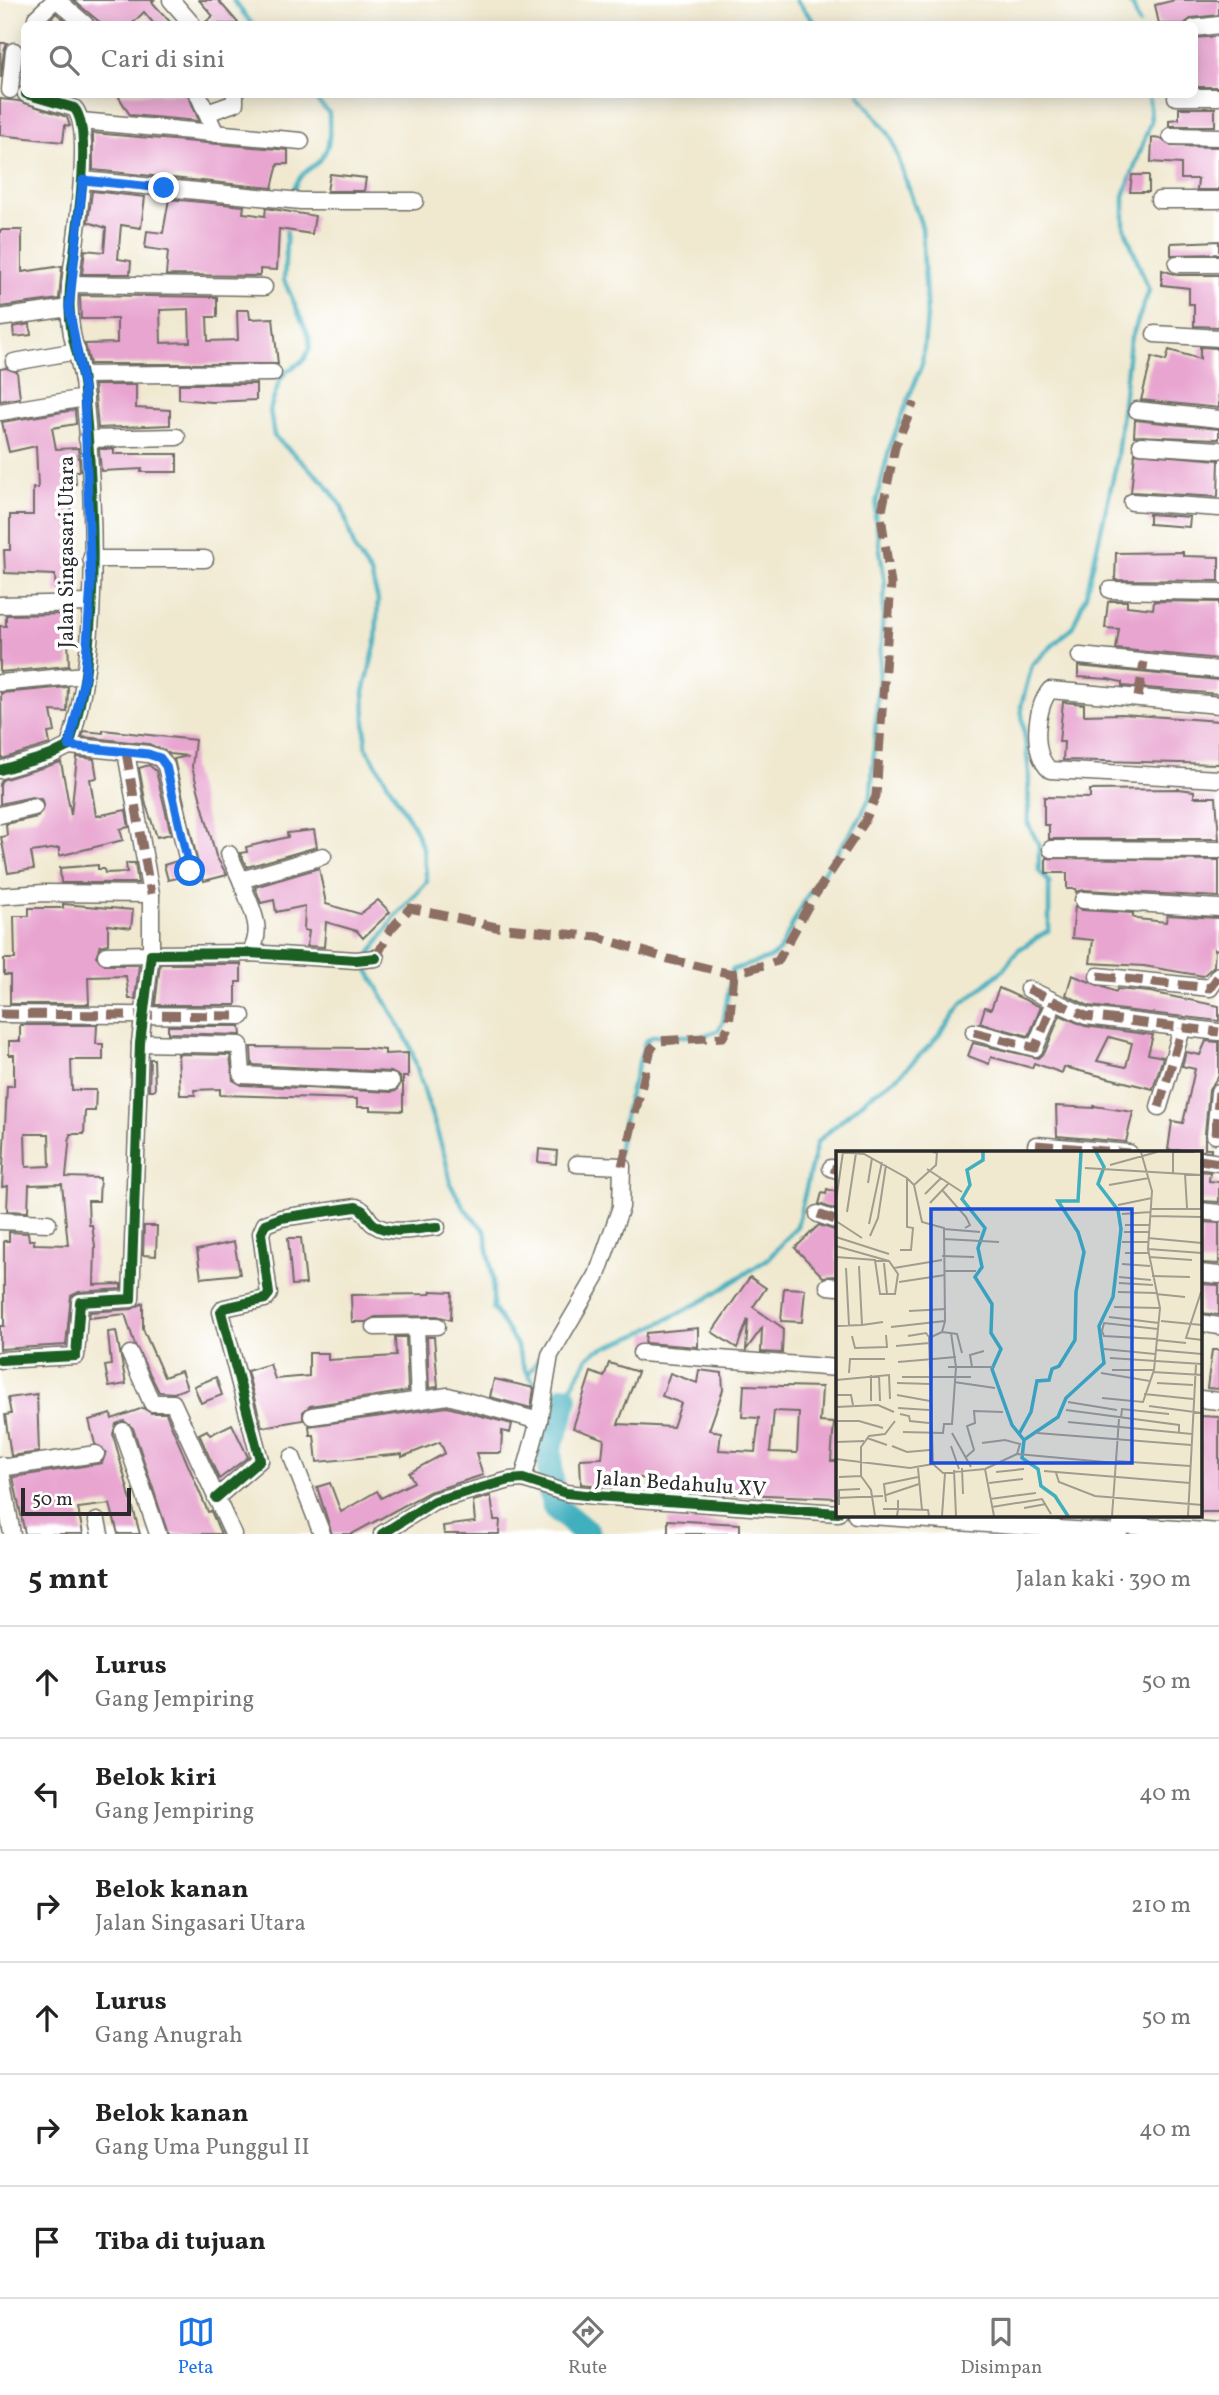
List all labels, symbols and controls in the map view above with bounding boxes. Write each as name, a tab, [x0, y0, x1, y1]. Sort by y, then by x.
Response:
search box	[21, 21, 1198, 98]
icon: search	[45, 41, 83, 79]
text: Cari di sini	[101, 42, 225, 78]
route end	[148, 172, 179, 203]
street label: Jalan Singasari Utara	[53, 456, 82, 648]
route start	[174, 855, 205, 886]
inset map	[836, 1151, 1202, 1517]
street label: Jalan Bedahulu XV	[594, 1464, 767, 1505]
scale bar	[21, 1485, 131, 1517]
text: 50 m	[32, 1487, 73, 1513]
text: 5 mnt	[28, 1559, 108, 1601]
text: Jalan kaki · 390 m	[1016, 1564, 1191, 1596]
text: Lurus	[95, 1648, 167, 1684]
icon: ahead	[28, 1663, 66, 1701]
text: 50 m	[1142, 1666, 1191, 1698]
text: Gang Jempiring	[95, 1684, 254, 1716]
text: Belok kiri	[95, 1760, 217, 1796]
icon: left	[28, 1775, 66, 1813]
text: 40 m	[1139, 1778, 1191, 1810]
text: Gang Jempiring	[95, 1796, 254, 1828]
text: Belok kanan	[95, 1872, 249, 1908]
icon: right	[28, 1887, 66, 1925]
text: 210 m	[1131, 1890, 1191, 1922]
text: Jalan Singasari Utara	[95, 1908, 306, 1940]
text: Lurus	[95, 1984, 167, 2020]
icon: ahead	[28, 1999, 66, 2037]
text: 50 m	[1142, 2002, 1191, 2034]
text: Gang Anugrah	[95, 2020, 243, 2052]
text: Belok kanan	[95, 2096, 249, 2132]
icon: right	[28, 2111, 66, 2149]
text: 40 m	[1139, 2114, 1191, 2146]
text: Gang Uma Punggul II	[95, 2132, 310, 2164]
icon: arrive	[28, 2223, 66, 2261]
text: Tiba di tujuan	[95, 2224, 266, 2260]
tab: Peta	[177, 2313, 215, 2381]
tab: Rute	[568, 2313, 607, 2381]
tab: Disimpan	[960, 2313, 1042, 2381]

